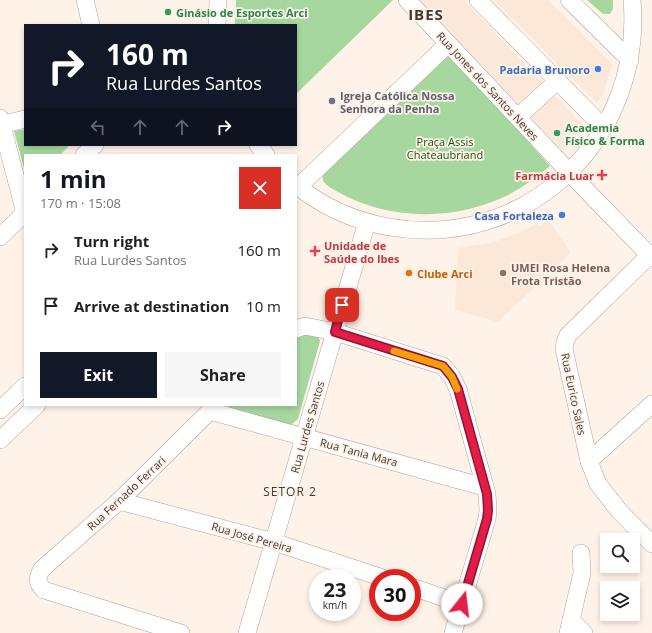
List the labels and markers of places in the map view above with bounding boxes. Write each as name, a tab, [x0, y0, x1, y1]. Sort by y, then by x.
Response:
place label: Ginásio de Esportes Arci	[176, 5, 308, 20]
marker: Ginásio de Esportes Arci	[163, 7, 173, 17]
place label: Padaria Brunoro	[500, 62, 590, 77]
marker: Padaria Brunoro	[593, 64, 603, 74]
place label: Igreja Católica Nossa Senhora da Penha	[340, 88, 455, 116]
marker: Igreja Católica Nossa Senhora da Penha	[327, 96, 337, 106]
place label: Academia Físico & Forma	[565, 120, 645, 148]
marker: Academia Físico & Forma	[552, 128, 562, 138]
place label: Farmácia Luar	[515, 168, 594, 183]
marker: Farmácia Luar	[597, 170, 607, 180]
place label: Casa Fortaleza	[474, 208, 554, 223]
marker: Casa Fortaleza	[557, 210, 567, 220]
place label: Unidade de Saúde do Ibes	[324, 238, 400, 266]
marker: Unidade de Saúde do Ibes	[309, 245, 321, 257]
place label: UMEI Rosa Helena Frota Tristão	[511, 260, 610, 288]
place label: Clube Arci	[417, 266, 473, 281]
marker: Clube Arci	[404, 268, 414, 278]
marker: UMEI Rosa Helena Frota Tristão	[498, 268, 508, 278]
pin	[325, 288, 359, 322]

